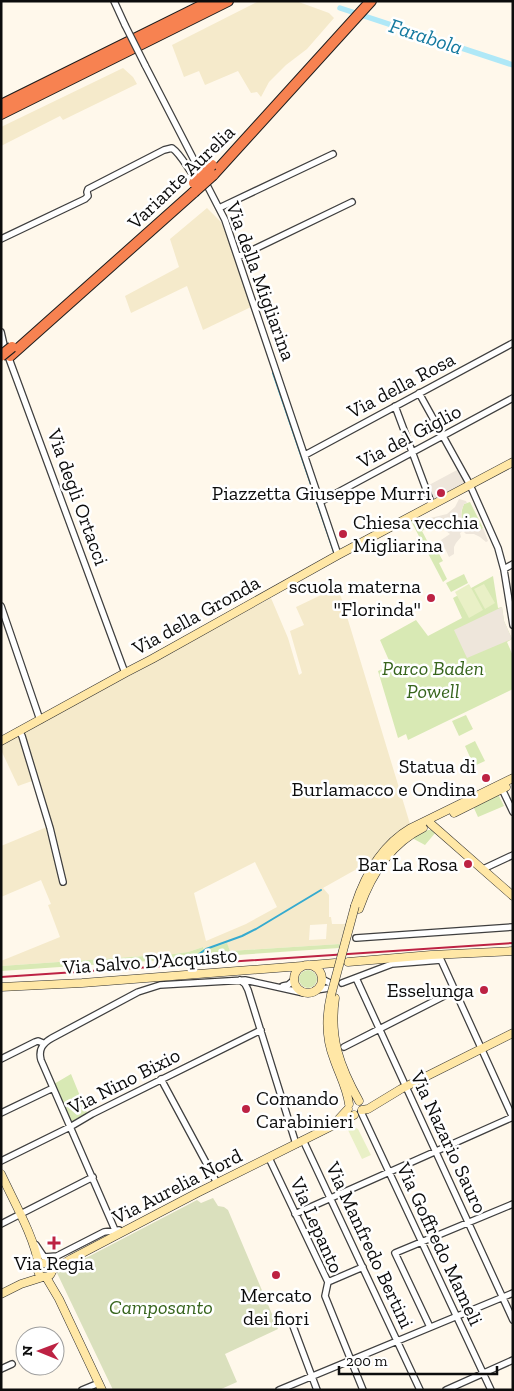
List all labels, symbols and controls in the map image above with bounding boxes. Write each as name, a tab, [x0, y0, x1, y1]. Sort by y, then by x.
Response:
water label: Farabola	[386, 12, 466, 60]
street label: Variante Aurelia	[122, 120, 240, 235]
street label: Via della Migliarina	[221, 197, 301, 364]
street label: Via della Rosa	[342, 346, 459, 424]
street label: Via del Giglio	[352, 399, 465, 474]
street label: Via degli Ortacci	[42, 425, 114, 569]
place label: Piazzetta Giuseppe Murri	[212, 481, 431, 505]
marker: Piazzetta Giuseppe Murri	[435, 487, 447, 499]
place label: Chiesa vecchia Migliarina	[353, 510, 479, 557]
marker: Chiesa vecchia Migliarina	[337, 528, 349, 540]
street label: Via della Gronda	[127, 570, 264, 660]
place label: scuola materna "Florinda"	[289, 574, 421, 621]
marker: scuola materna "Florinda"	[425, 592, 437, 604]
park label: Parco Baden Powell	[382, 656, 484, 703]
place label: Statua di Burlamacco e Ondina	[292, 754, 476, 801]
marker: Statua di Burlamacco e Ondina	[480, 772, 492, 784]
place label: Bar La Rosa	[358, 852, 458, 876]
marker: Bar La Rosa	[462, 858, 474, 870]
street label: Via Salvo D'Acquisto	[61, 943, 238, 979]
place label: Esselunga	[387, 978, 474, 1002]
marker: Esselunga	[478, 984, 490, 996]
street label: Via Nino Bixio	[63, 1043, 184, 1120]
street label: Via Nazario Sauro	[405, 1066, 492, 1217]
place label: Comando Carabinieri	[256, 1086, 354, 1133]
marker: Comando Carabinieri	[240, 1103, 252, 1115]
street label: Via Aurelia Nord	[107, 1143, 246, 1229]
street label: Via Manfredo Bertini	[320, 1157, 419, 1332]
street label: Via Goffredo Mameli	[391, 1158, 488, 1330]
street label: Via Lepanto	[285, 1172, 349, 1277]
marker: Via Regia	[48, 1237, 60, 1249]
place label: Via Regia	[13, 1251, 94, 1275]
marker: Mercato dei fiori	[270, 1269, 282, 1281]
place label: Mercato dei fiori	[240, 1283, 312, 1330]
park label: Camposanto	[109, 1295, 213, 1319]
north arrow	[15, 1326, 65, 1376]
scale bar	[339, 1344, 496, 1376]
text: N	[19, 1345, 36, 1356]
text: 200 m	[346, 1352, 387, 1370]

